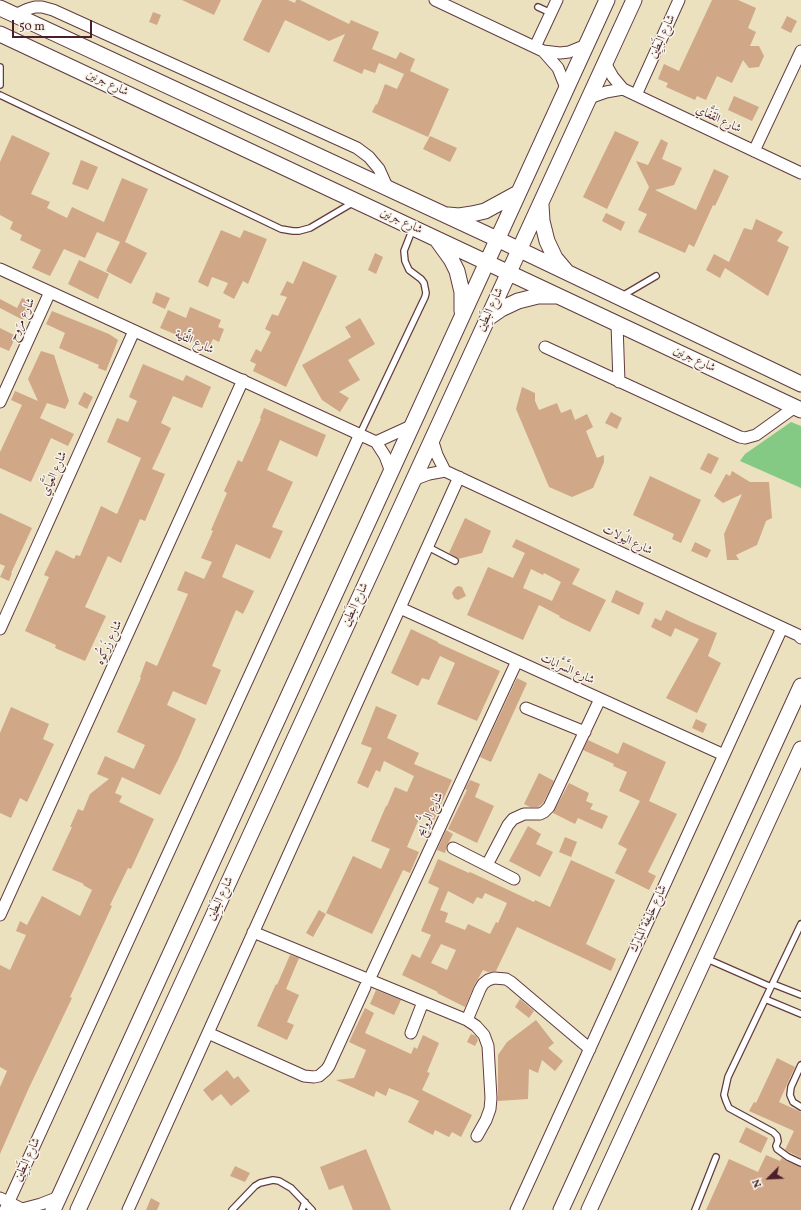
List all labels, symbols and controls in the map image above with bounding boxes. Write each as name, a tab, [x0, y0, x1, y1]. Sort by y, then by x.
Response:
scale bar	[14, 12, 94, 38]
street label: شارع البَطِين	[647, 13, 679, 61]
text: 50 m	[19, 19, 45, 35]
street label: شارع جرنين	[83, 68, 131, 100]
street label: شارع القَفَّاي	[693, 103, 743, 137]
street label: شارع جرنين	[377, 206, 425, 238]
street label: شارع البَطِين	[475, 286, 507, 334]
street label: شارع مرَوح	[7, 296, 39, 344]
street label: شارع الثَّنية	[172, 328, 216, 358]
street label: شارع جرنين	[670, 344, 718, 376]
street label: شارع العَيَّاي	[39, 450, 71, 498]
street label: شارع اليُولات	[600, 523, 654, 559]
street label: شارع البَطِين	[340, 581, 372, 629]
street label: شارع زَركُوه	[94, 618, 126, 668]
street label: شارع السَّرَّايات	[538, 652, 596, 688]
street label: شارع الرُّوايِح	[415, 791, 447, 839]
street label: شارع البَطِين	[205, 875, 237, 923]
street label: شارع خليفة المبارك	[627, 883, 671, 955]
street label: شارع البَطِين	[12, 1136, 44, 1184]
north arrow	[749, 1158, 789, 1198]
text: N	[749, 1176, 766, 1190]

